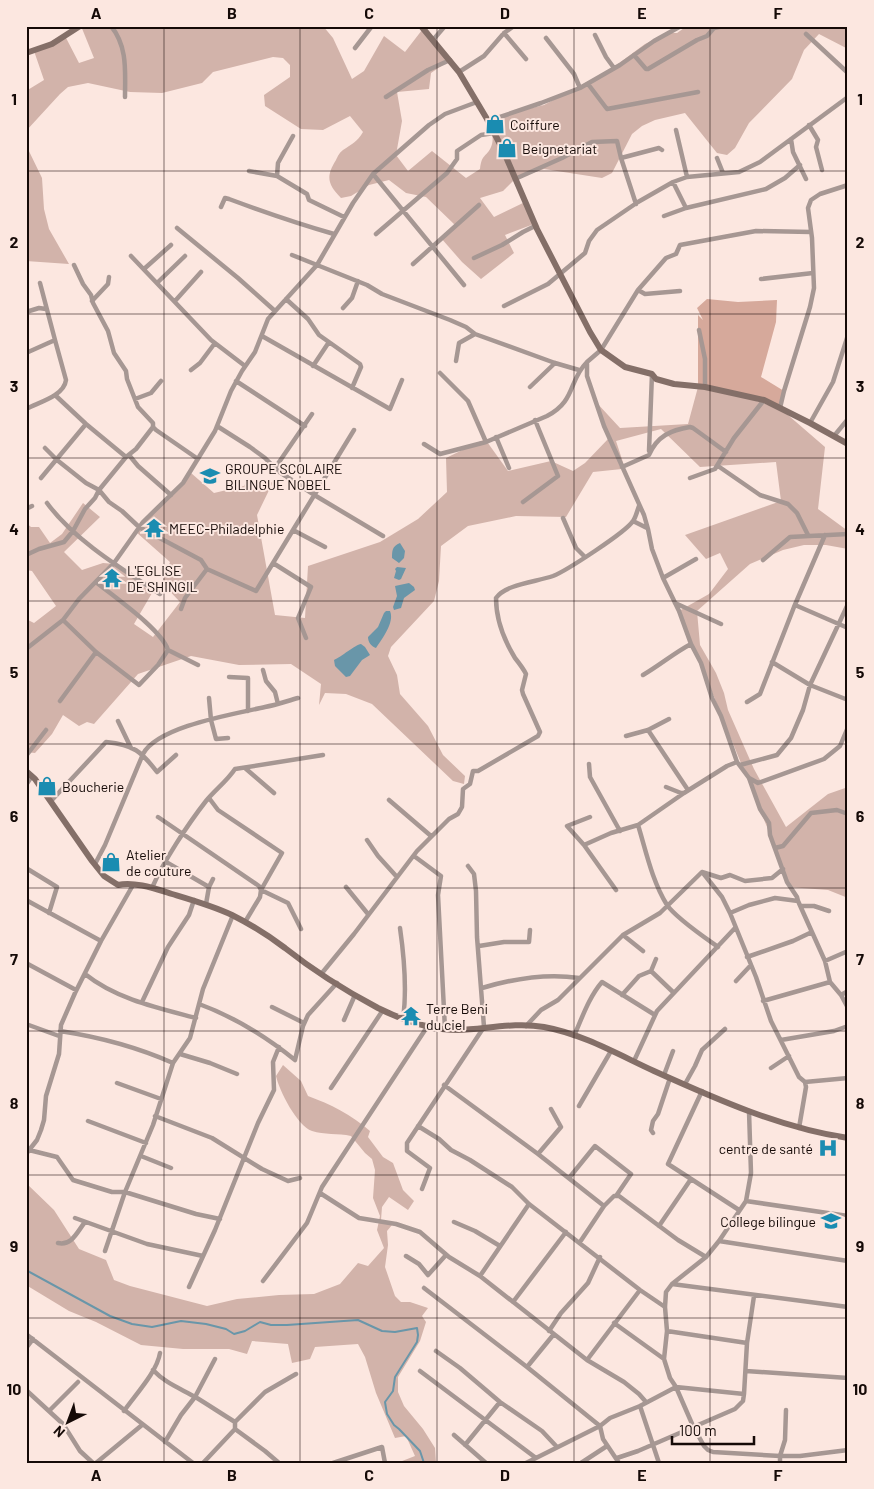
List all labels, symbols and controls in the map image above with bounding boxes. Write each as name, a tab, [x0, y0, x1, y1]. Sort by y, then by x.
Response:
text: A	[91, 3, 102, 22]
text: B	[227, 3, 237, 22]
text: C	[364, 3, 374, 22]
text: D	[500, 3, 510, 22]
text: E	[637, 3, 647, 22]
text: F	[774, 3, 783, 22]
text: 1	[11, 89, 17, 108]
text: 1	[857, 89, 863, 108]
shop icon: Coiffure	[484, 113, 506, 135]
place label: Coiffure	[510, 116, 560, 133]
shop icon: Beignetariat	[496, 137, 518, 159]
place label: Beignetariat	[522, 140, 597, 157]
text: 2	[10, 232, 19, 251]
text: 2	[856, 232, 865, 251]
text: 3	[10, 376, 18, 395]
text: 3	[856, 376, 864, 395]
place label: GROUPE SCOLAIRE BILINGUE NOBEL	[225, 460, 343, 493]
school or university icon: GROUPE SCOLAIRE BILINGUE NOBEL	[199, 465, 221, 487]
temple icon: MEEC-Philadelphie	[143, 517, 165, 539]
text: 4	[9, 519, 19, 538]
text: 4	[855, 519, 865, 538]
place label: MEEC-Philadelphie	[169, 520, 284, 537]
place label: L'EGLISE DE SHINGIL	[127, 562, 198, 595]
temple icon: L'EGLISE DE SHINGIL	[101, 567, 123, 589]
text: 5	[10, 662, 19, 681]
text: 5	[856, 662, 865, 681]
shop icon: Boucherie	[36, 775, 58, 797]
place label: Boucherie	[62, 778, 124, 795]
text: 6	[10, 806, 19, 825]
text: 6	[856, 806, 865, 825]
place label: Atelier de couture	[126, 846, 191, 879]
shop icon: Atelier de couture	[100, 851, 122, 873]
text: 7	[10, 949, 18, 968]
text: 7	[856, 949, 864, 968]
place label: Terre Beni du ciel	[426, 1000, 488, 1033]
temple icon: Terre Beni du ciel	[400, 1005, 422, 1027]
text: 8	[10, 1093, 19, 1112]
text: 8	[856, 1093, 865, 1112]
hospital icon: centre de santé	[817, 1137, 839, 1159]
place label: centre de santé	[719, 1140, 813, 1157]
school or university icon: College bilingue	[820, 1210, 842, 1232]
place label: College bilingue	[720, 1213, 816, 1230]
text: 9	[10, 1236, 18, 1255]
text: 9	[856, 1236, 864, 1255]
text: 10	[7, 1379, 21, 1398]
text: 10	[853, 1379, 867, 1398]
north arrow	[42, 1396, 92, 1446]
scale bar	[672, 1414, 754, 1446]
text: 100 m	[679, 1421, 717, 1439]
text: N	[50, 1423, 68, 1441]
text: A	[91, 1465, 102, 1484]
text: B	[227, 1465, 237, 1484]
text: C	[364, 1465, 374, 1484]
text: D	[500, 1465, 510, 1484]
text: E	[637, 1465, 647, 1484]
text: F	[774, 1465, 783, 1484]

